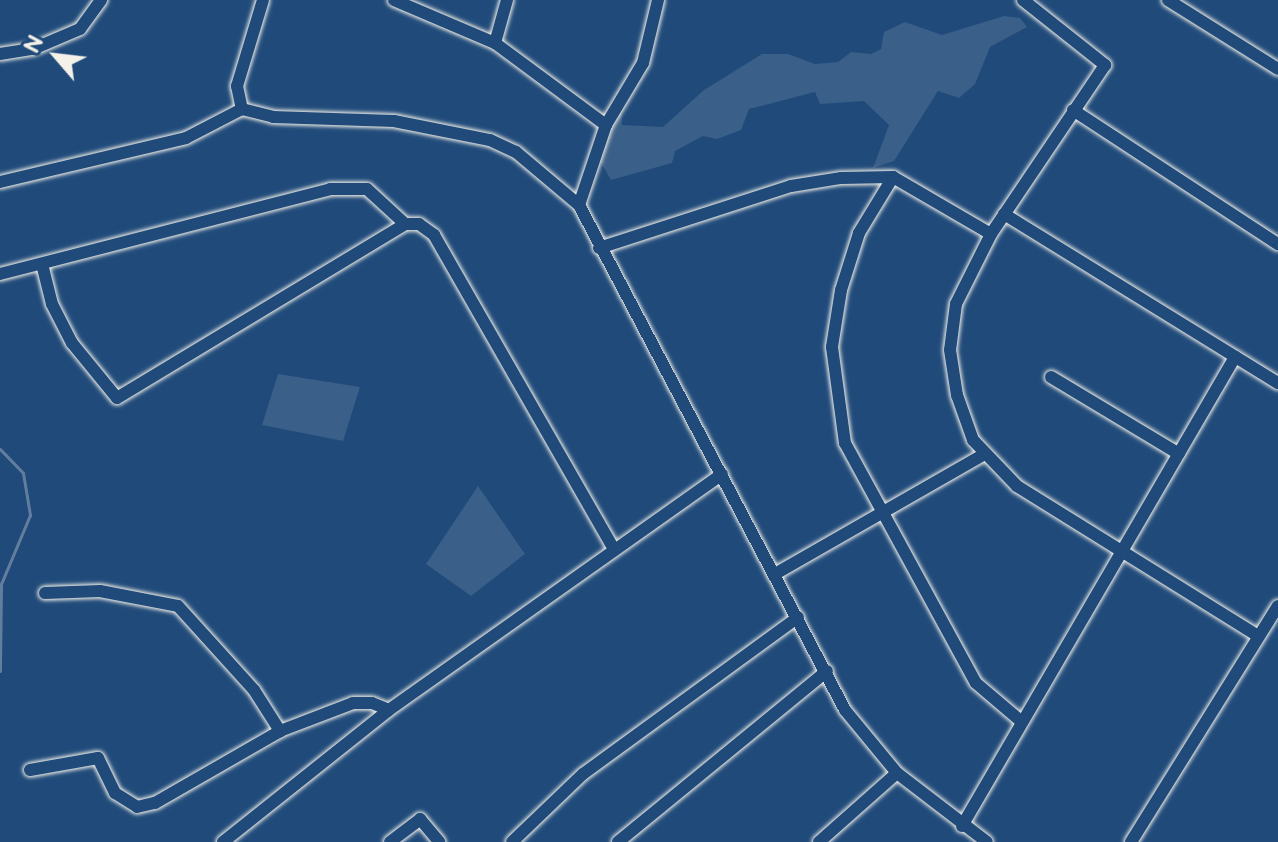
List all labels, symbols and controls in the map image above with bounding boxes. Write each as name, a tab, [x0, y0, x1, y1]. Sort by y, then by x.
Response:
north arrow	[16, 16, 96, 96]
text: N	[19, 31, 50, 58]

